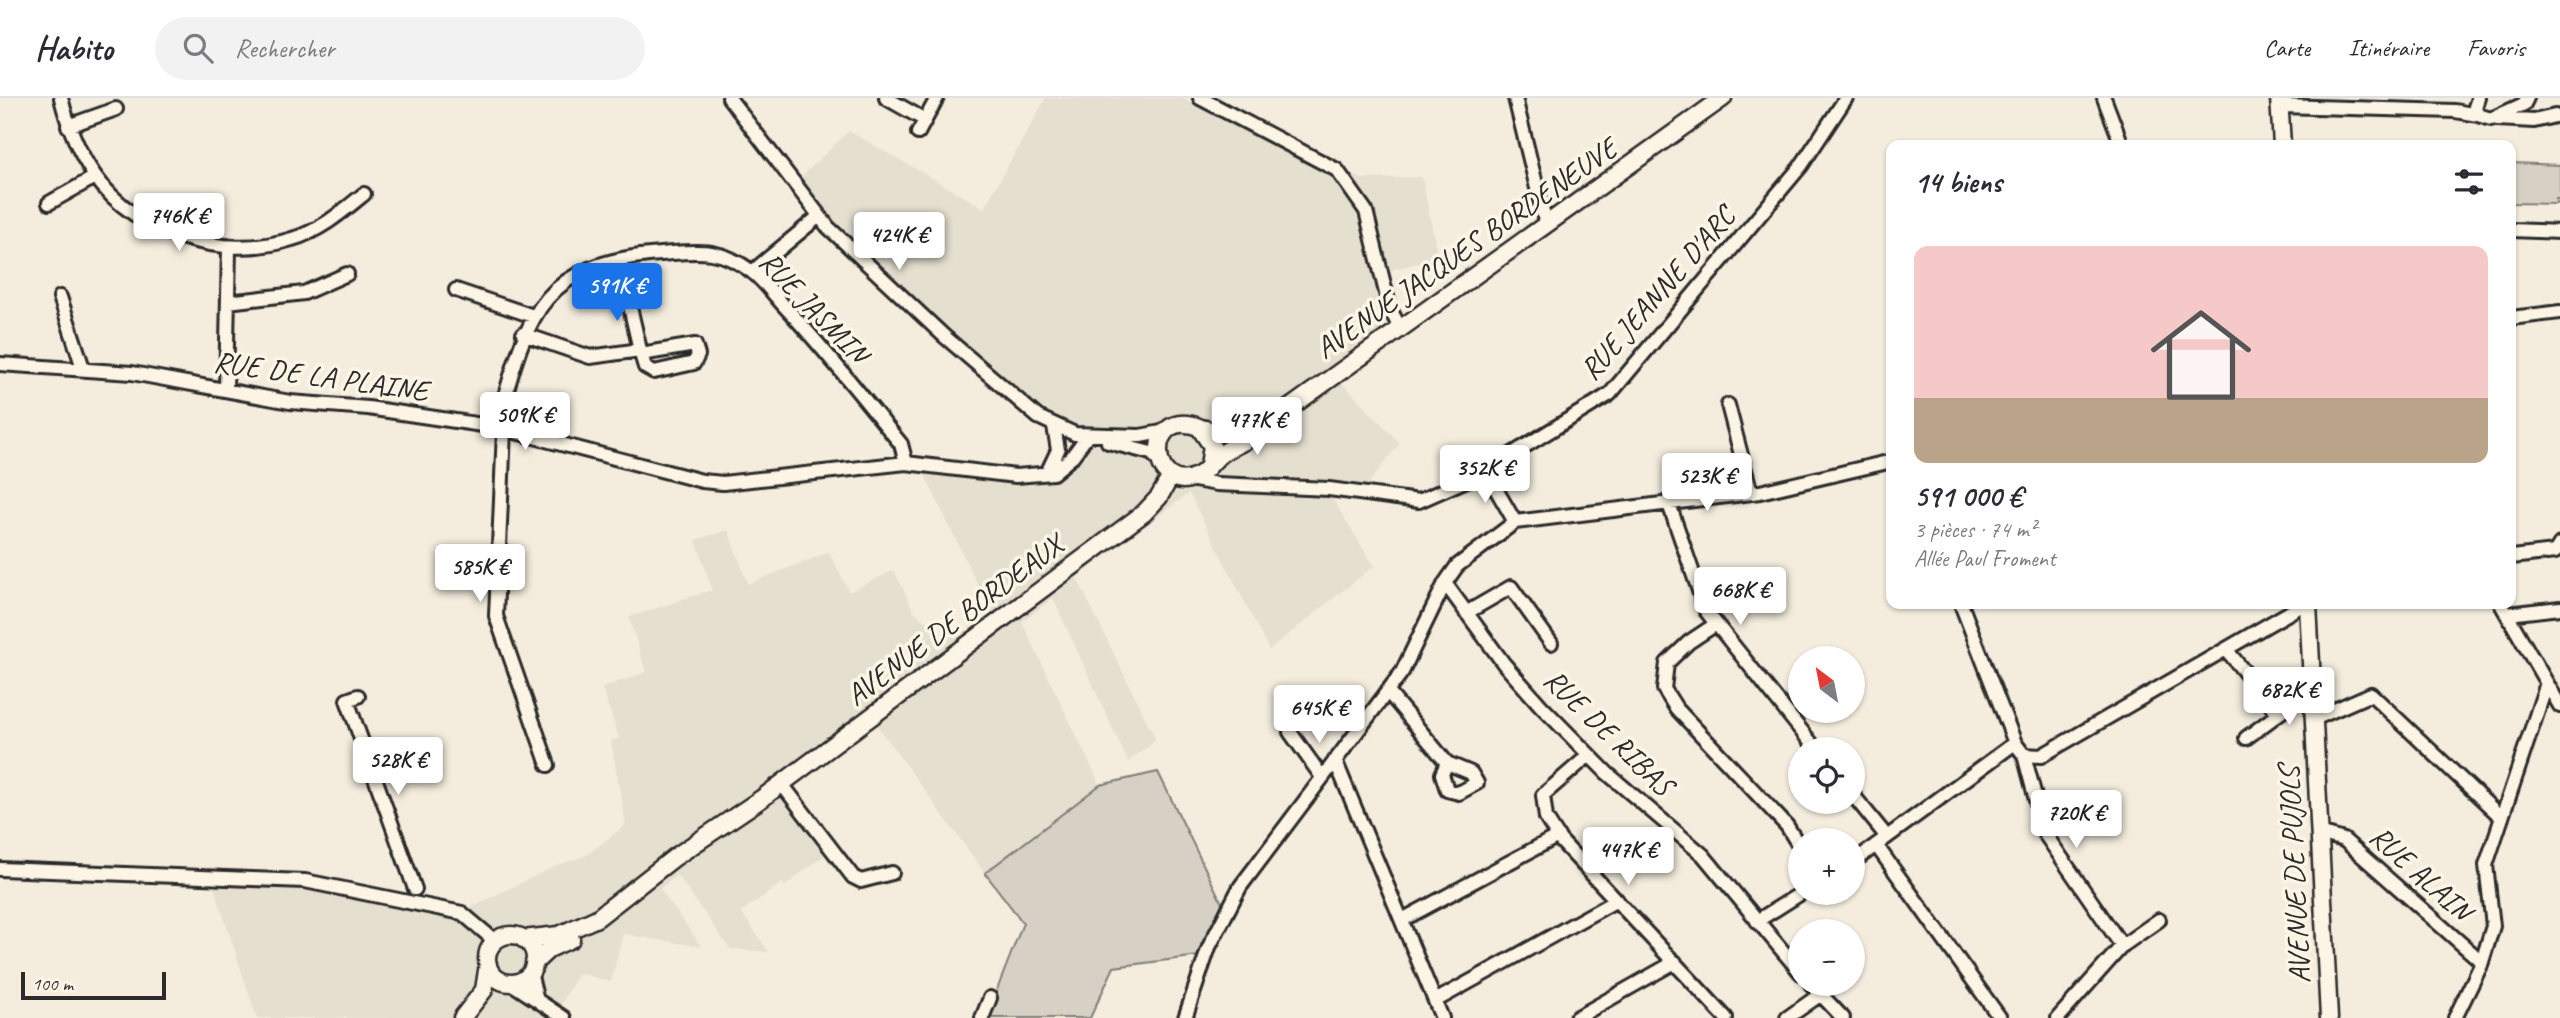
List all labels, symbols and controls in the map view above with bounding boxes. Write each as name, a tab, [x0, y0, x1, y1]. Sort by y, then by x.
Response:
search box	[155, 17, 645, 80]
text: Habito	[35, 27, 113, 69]
icon: search	[179, 29, 217, 67]
text: Rechercher	[235, 32, 335, 65]
text: Carte	[2264, 33, 2310, 63]
text: Itinéraire	[2348, 33, 2429, 63]
text: Favoris	[2467, 33, 2525, 63]
street label: AVENUE JACQUES BORDENEUVE	[1308, 127, 1627, 367]
text: 14 biens	[1914, 163, 2002, 201]
icon: filters	[2450, 163, 2488, 201]
pin: 746K €	[122, 194, 236, 253]
street label: RUE JEANNE D'ARC	[1571, 196, 1745, 388]
text: 746K €	[149, 201, 209, 230]
pin: 424K €	[842, 212, 956, 272]
text: 424K €	[870, 220, 928, 249]
street label: RUE JASMIN	[751, 243, 880, 374]
pin: 591K €	[560, 264, 674, 323]
text: 591K €	[588, 271, 646, 300]
icon: home	[2138, 292, 2264, 418]
street label: RUE DE LA PLAINE	[211, 342, 435, 410]
pin: 509K €	[468, 392, 582, 452]
pin: 477K €	[1200, 398, 1314, 457]
text: 509K €	[496, 400, 554, 429]
text: 477K €	[1228, 405, 1286, 434]
pin: 352K €	[1428, 446, 1542, 505]
text: 352K €	[1456, 453, 1514, 482]
pin: 523K €	[1650, 454, 1764, 513]
text: 523K €	[1678, 461, 1736, 490]
text: 591 000 €	[1914, 477, 2022, 515]
text: 3 pièces · 74 m²	[1914, 515, 2036, 544]
street label: AVENUE DE BORDEAUX	[838, 524, 1073, 714]
text: Allée Paul Froment	[1914, 544, 2056, 573]
pin: 585K €	[423, 545, 537, 604]
text: 585K €	[451, 552, 509, 581]
pin: 668K €	[1683, 568, 1797, 627]
text: 668K €	[1710, 575, 1770, 604]
north arrow	[1788, 646, 1866, 723]
map controls	[1788, 646, 1865, 996]
street label: RUE DE RIBAS	[1536, 661, 1684, 806]
pin: 682K €	[2232, 668, 2346, 727]
text: 682K €	[2259, 675, 2319, 704]
pin: 645K €	[1262, 686, 1376, 745]
text: 645K €	[1290, 693, 1348, 722]
button: locate	[1788, 737, 1865, 814]
pin: 528K €	[341, 738, 455, 797]
text: 528K €	[369, 745, 427, 774]
street label: AVENUE DE PUJOLS	[2269, 760, 2319, 985]
pin: 720K €	[2019, 790, 2133, 850]
text: 720K €	[2047, 798, 2105, 827]
street label: RUE ALAIN	[2362, 817, 2483, 932]
pin: 447K €	[1571, 828, 1685, 887]
button: +	[1788, 828, 1865, 905]
text: 447K €	[1599, 835, 1657, 864]
button: −	[1788, 919, 1865, 996]
scale bar	[21, 969, 166, 1001]
text: 100 m	[32, 972, 73, 996]

